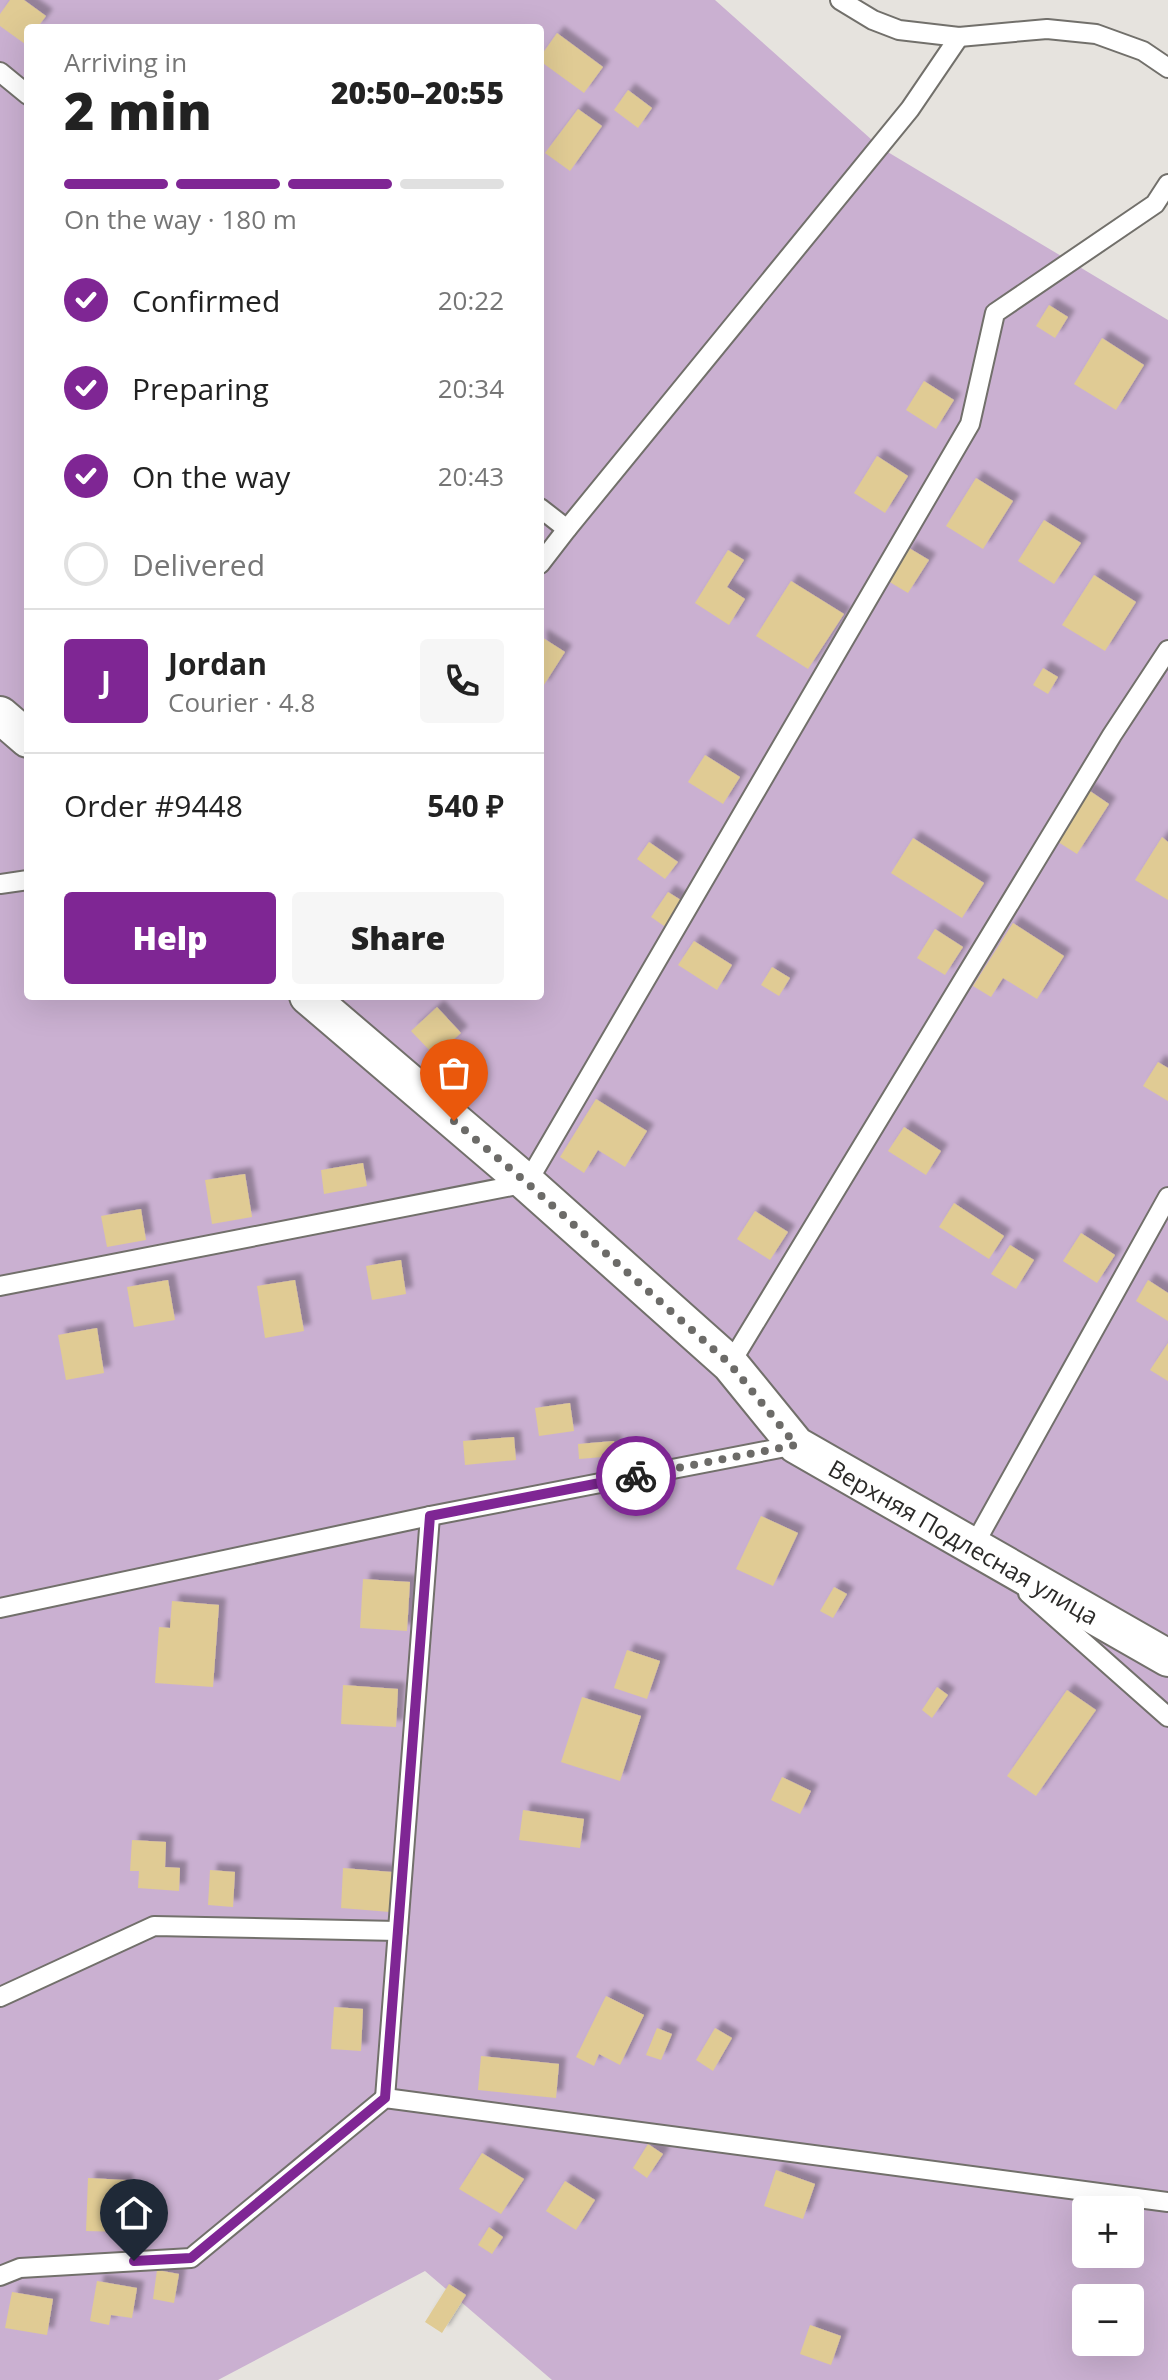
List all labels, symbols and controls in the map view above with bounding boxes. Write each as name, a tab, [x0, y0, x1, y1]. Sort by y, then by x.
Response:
text: Arriving in	[64, 44, 187, 80]
text: 20:50–20:55	[331, 72, 504, 113]
text: 2 min	[64, 74, 212, 145]
text: On the way · 180 m	[64, 201, 297, 237]
icon: check	[64, 278, 108, 322]
text: Confirmed	[132, 280, 280, 321]
text: 20:22	[438, 282, 504, 318]
icon: check	[64, 366, 108, 410]
text: Preparing	[132, 368, 269, 409]
text: 20:34	[438, 370, 504, 406]
icon: check	[64, 454, 108, 498]
text: On the way	[132, 456, 290, 497]
text: 20:43	[438, 458, 504, 494]
text: Delivered	[132, 544, 265, 585]
button: phone	[420, 639, 504, 723]
text: Jordan	[168, 643, 267, 684]
text: J	[101, 661, 111, 702]
text: Courier · 4.8	[168, 684, 315, 720]
text: Order #9448	[64, 785, 243, 826]
text: 540 ₽	[427, 785, 504, 826]
button: Help	[64, 892, 276, 984]
button: Share	[292, 892, 504, 984]
pin	[420, 1039, 488, 1121]
icon: bag	[432, 1051, 476, 1095]
courier	[596, 1436, 676, 1516]
street label: Верхняя Подлесная улица	[823, 1451, 1105, 1632]
icon: bike	[614, 1454, 658, 1498]
pin	[100, 2179, 168, 2261]
icon: home	[112, 2191, 156, 2235]
map controls	[1072, 2196, 1144, 2356]
button: +	[1072, 2196, 1144, 2268]
button: −	[1072, 2284, 1144, 2356]

